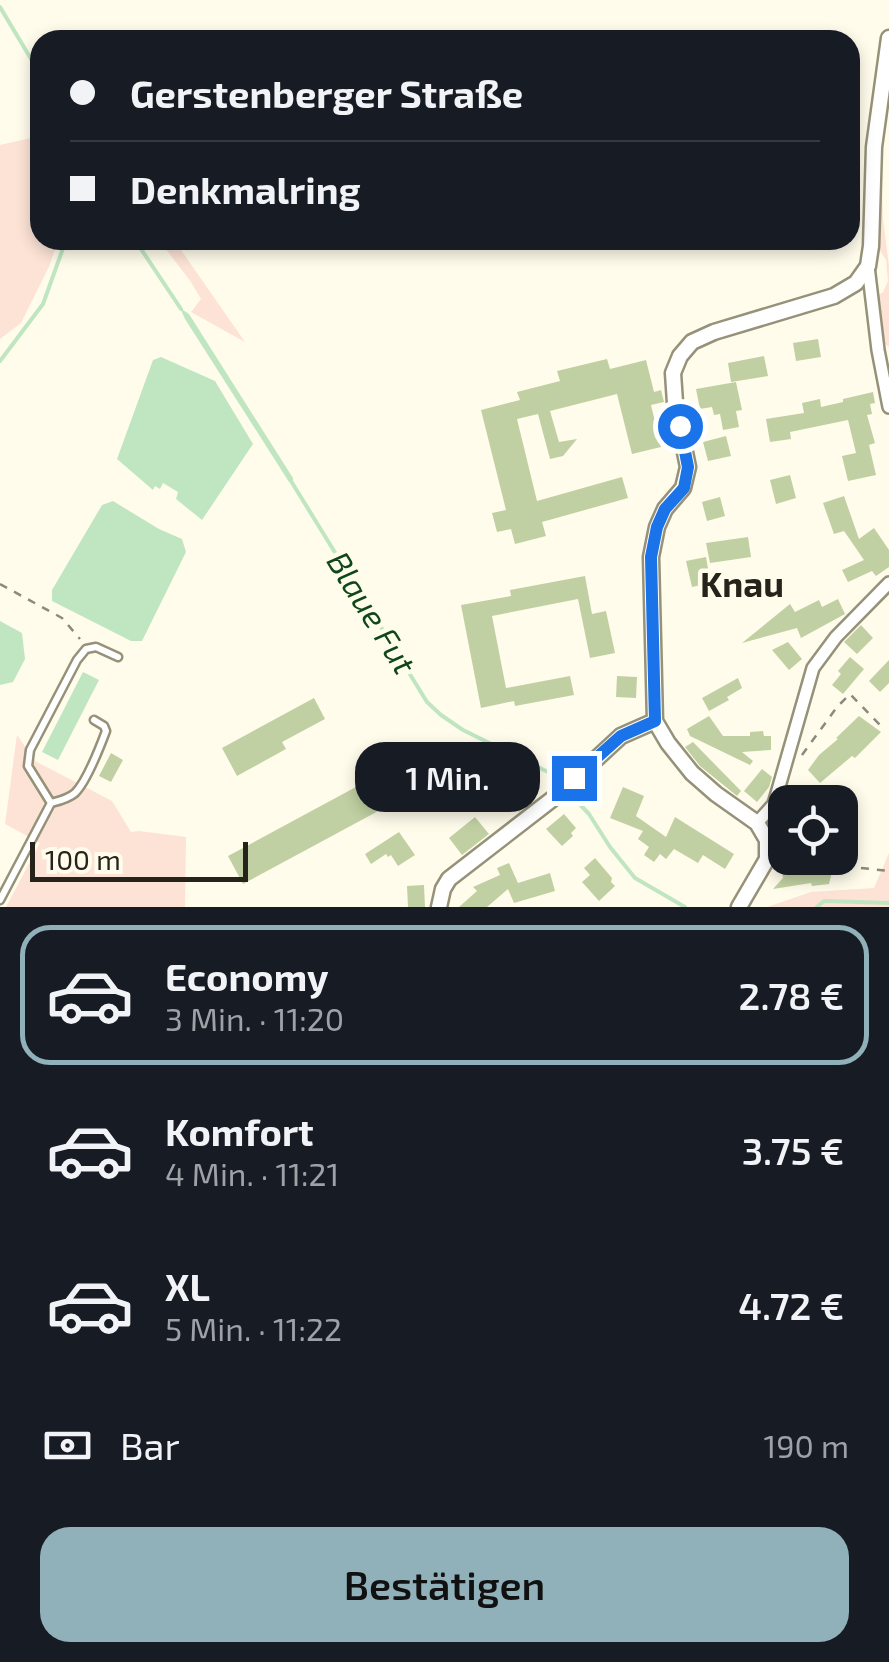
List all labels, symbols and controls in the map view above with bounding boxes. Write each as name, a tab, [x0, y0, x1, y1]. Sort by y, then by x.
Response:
text: Gerstenberger Straße	[130, 70, 523, 116]
text: Denkmalring	[130, 166, 361, 212]
route start	[658, 404, 703, 449]
water label: Blaue Fut	[320, 544, 426, 681]
district label: Knau	[700, 562, 784, 604]
callout: 1 Min.	[354, 743, 539, 813]
route end	[552, 756, 597, 801]
text: 1 Min.	[405, 758, 490, 796]
map controls	[768, 785, 858, 875]
button: locate	[768, 785, 858, 875]
scale bar	[30, 837, 248, 881]
text: 100 m	[45, 842, 121, 876]
icon: car	[45, 950, 135, 1040]
text: Economy	[165, 953, 329, 999]
text: 2.78 €	[739, 972, 844, 1018]
text: 3 Min. · 11:20	[165, 999, 344, 1037]
icon: car	[45, 1105, 135, 1195]
text: Komfort	[165, 1108, 314, 1154]
text: 3.75 €	[742, 1127, 844, 1173]
text: 4 Min. · 11:21	[165, 1154, 339, 1192]
icon: car	[45, 1260, 135, 1350]
text: XL	[165, 1263, 210, 1309]
text: 4.72 €	[738, 1282, 844, 1328]
text: 5 Min. · 11:22	[165, 1309, 342, 1347]
icon: cash	[40, 1418, 95, 1473]
text: Bar	[120, 1422, 180, 1468]
text: 190 m	[763, 1426, 849, 1464]
button: Bestätigen	[40, 1527, 849, 1642]

